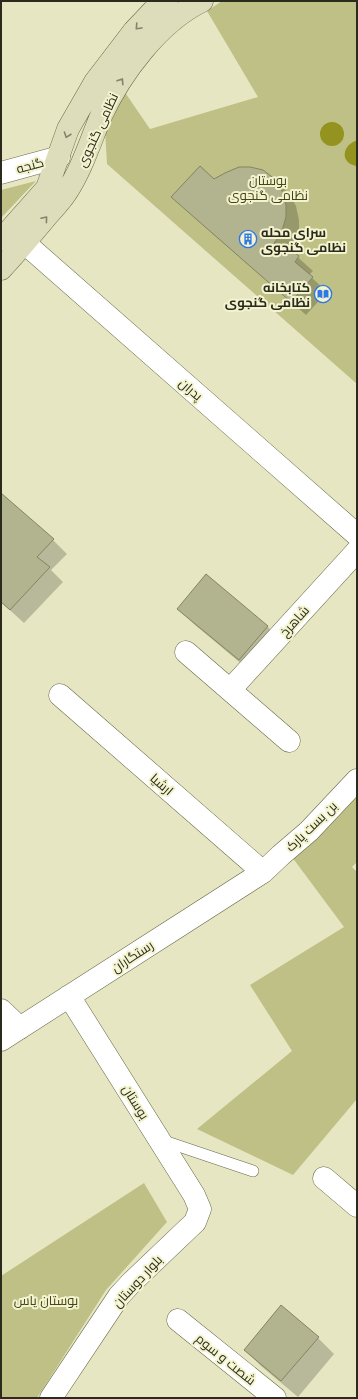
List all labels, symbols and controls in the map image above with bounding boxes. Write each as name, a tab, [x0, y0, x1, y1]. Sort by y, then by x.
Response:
one-way arrow	[135, 22, 143, 30]
one-way arrow	[116, 78, 124, 85]
street label: نظامی گنجوی	[74, 91, 121, 170]
one-way arrow	[63, 131, 71, 138]
street label: گنجه	[15, 155, 46, 176]
park label: بوستان نظامی گنجوی	[228, 173, 308, 203]
one-way arrow	[41, 216, 48, 223]
place label: سرای محله نظامی گنجوی	[261, 225, 346, 256]
building icon: سرای محله نظامی گنجوی	[238, 229, 258, 249]
place label: كتابخانه نظامی گنجوی	[225, 280, 310, 311]
library icon: كتابخانه نظامی گنجوی	[313, 284, 333, 304]
street label: پدران	[175, 375, 206, 405]
street label: شاهرخ	[277, 603, 313, 641]
street label: ارشیا	[147, 770, 176, 798]
street label: بن بست پارک	[283, 798, 341, 856]
street label: رستگاران	[109, 937, 156, 975]
street label: بوستان	[119, 1082, 152, 1122]
street label: بلوار دوستان	[109, 1252, 165, 1310]
park label: بوستان یاس	[14, 1293, 78, 1308]
street label: شصت و سوم	[191, 1331, 259, 1390]

